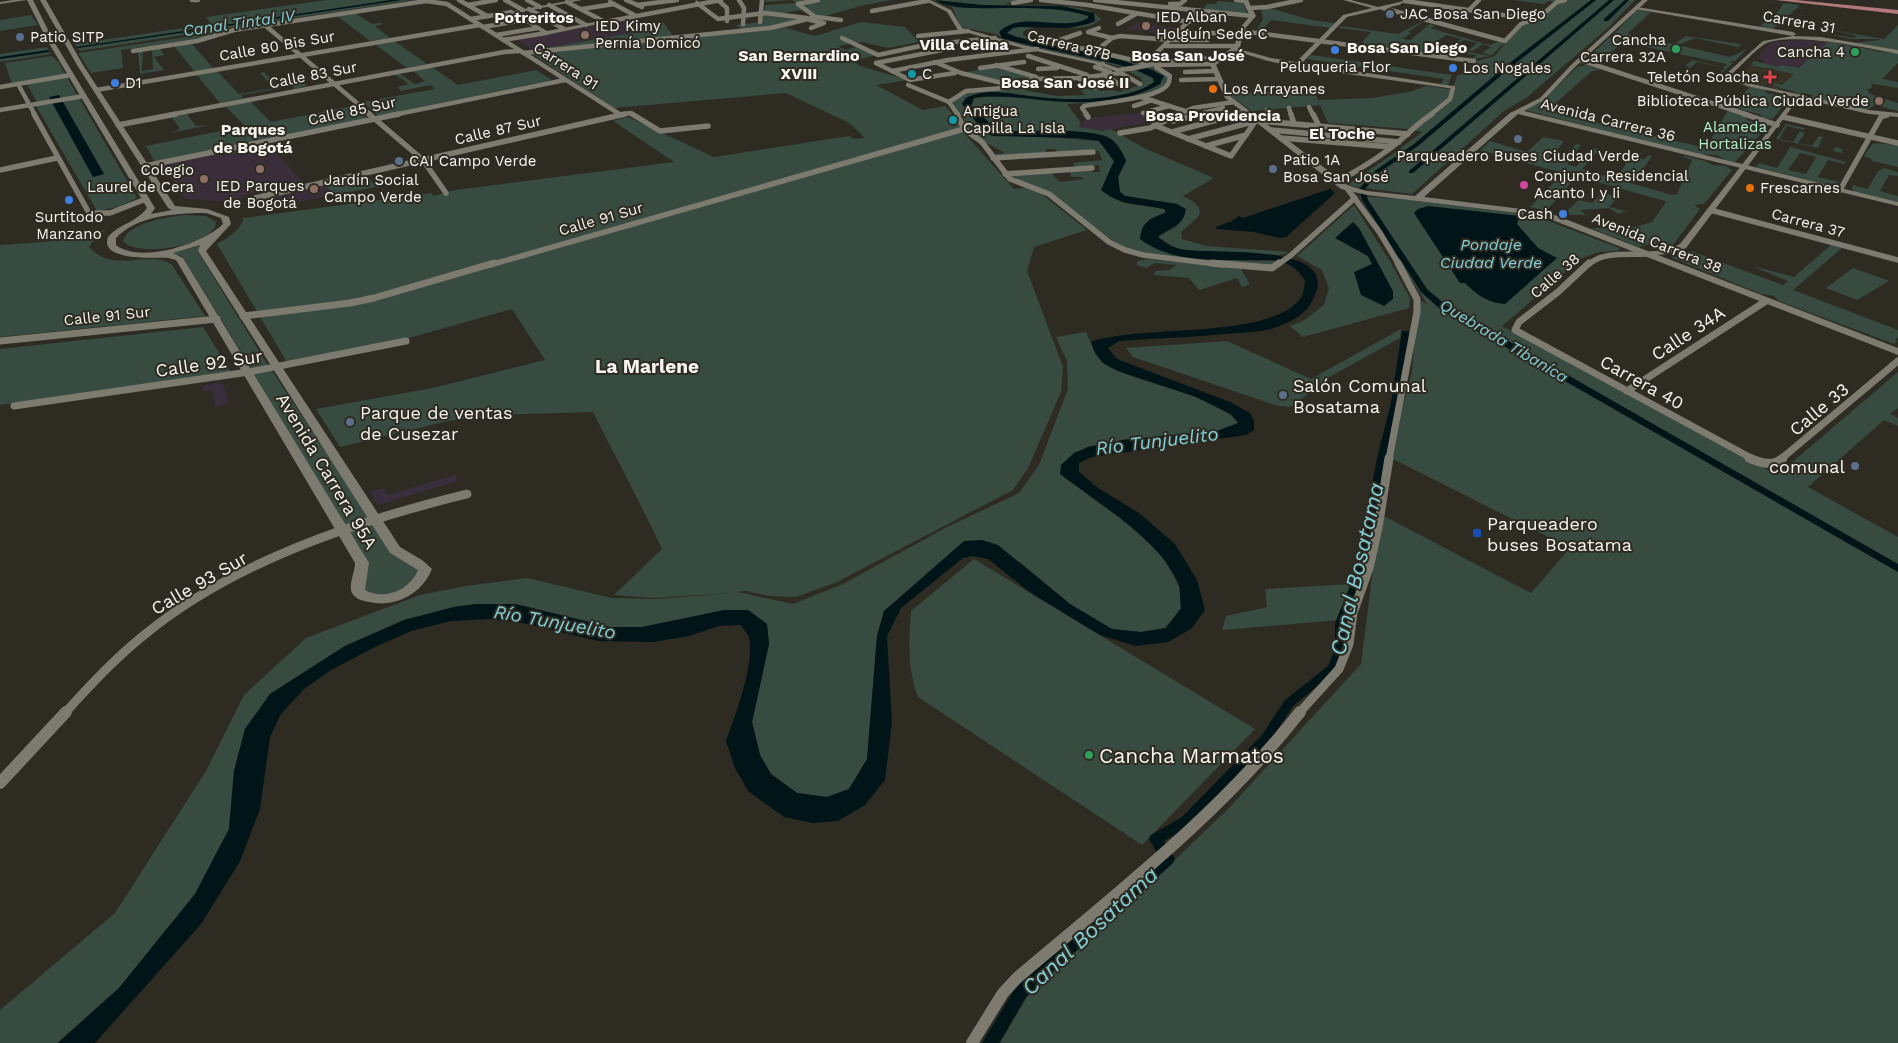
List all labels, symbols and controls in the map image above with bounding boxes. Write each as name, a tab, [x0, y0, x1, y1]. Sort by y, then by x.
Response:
water label: Canal Tintal IV	[182, 5, 298, 40]
place label: JAC Bosa San Diego	[1400, 5, 1546, 23]
street label: Carrera 31	[1761, 7, 1837, 37]
district label: Potreritos	[494, 8, 574, 27]
place label: IED Alban Holguín Sede C	[1156, 8, 1268, 43]
marker: JAC Bosa San Diego	[1384, 8, 1396, 20]
place label: IED Kimy Pernía Domicó	[595, 17, 701, 52]
marker: IED Alban Holguín Sede C	[1140, 20, 1152, 32]
street label: Carrera 87B	[1025, 26, 1113, 64]
street label: Calle 80 Bis Sur	[218, 27, 336, 65]
place label: Patio SITP	[30, 28, 104, 46]
marker: IED Kimy Pernía Domicó	[579, 29, 591, 41]
marker: Patio SITP	[14, 31, 26, 43]
place label: Cancha Carrera 32A	[1580, 31, 1667, 66]
district label: Villa Celina	[919, 35, 1009, 54]
street label: Carrera 91	[530, 38, 602, 94]
district label: Bosa San Diego	[1347, 38, 1468, 57]
marker: Cancha Carrera 32A	[1670, 43, 1682, 55]
place label: Cancha 4	[1777, 43, 1845, 61]
marker: Peluqueria Flor	[1329, 44, 1341, 56]
district label: San Bernardino XVIII	[738, 46, 860, 83]
district label: Bosa San José	[1131, 46, 1245, 65]
marker: Cancha 4	[1849, 46, 1861, 58]
street label: Calle 83 Sur	[267, 58, 359, 92]
place label: Peluqueria Flor	[1279, 58, 1391, 76]
place label: Los Nogales	[1463, 59, 1551, 77]
marker: Los Nogales	[1447, 62, 1459, 74]
place label: C	[922, 65, 932, 83]
marker: C	[906, 68, 918, 80]
place label: Teletón Soacha	[1647, 68, 1759, 86]
marker: Teletón Soacha	[1763, 70, 1777, 84]
district label: Bosa San José II	[1001, 73, 1129, 92]
place label: D1	[125, 74, 142, 92]
marker: D1	[109, 77, 121, 89]
place label: Los Arrayanes	[1223, 80, 1325, 98]
marker: Los Arrayanes	[1207, 83, 1219, 95]
place label: Biblioteca Pública Ciudad Verde	[1637, 92, 1869, 110]
street label: Calle 85 Sur	[306, 93, 398, 129]
street label: Avenida Carrera 36	[1539, 95, 1677, 145]
marker: Biblioteca Pública Ciudad Verde	[1873, 95, 1885, 107]
place label: Antigua Capilla La Isla	[963, 102, 1066, 137]
district label: Bosa Providencia	[1145, 106, 1281, 125]
street label: Calle 87 Sur	[453, 111, 543, 149]
marker: Antigua Capilla La Isla	[947, 114, 959, 126]
park label: Alameda Hortalizas	[1698, 118, 1772, 153]
district label: Parques de Bogotá	[213, 120, 293, 157]
district label: El Toche	[1309, 124, 1375, 143]
marker: Parqueadero Buses Ciudad Verde	[1512, 133, 1524, 145]
place label: Parqueadero Buses Ciudad Verde	[1396, 147, 1640, 165]
place label: Patio 1A Bosa San José	[1283, 151, 1389, 186]
place label: CAI Campo Verde	[409, 152, 536, 170]
marker: CAI Campo Verde	[393, 155, 405, 167]
place label: Colegio Laurel de Cera	[87, 161, 195, 196]
marker: IED Parques de Bogotá	[254, 163, 266, 175]
marker: Patio 1A Bosa San José	[1267, 163, 1279, 175]
place label: Conjunto Residencial Acanto I y Ii	[1534, 167, 1689, 202]
place label: Jardín Social Campo Verde	[324, 171, 422, 206]
marker: Colegio Laurel de Cera	[198, 173, 210, 185]
place label: IED Parques de Bogotá	[216, 177, 304, 212]
marker: Conjunto Residencial Acanto I y Ii	[1518, 179, 1530, 191]
place label: Frescarnes	[1760, 179, 1840, 197]
marker: Frescarnes	[1744, 182, 1756, 194]
marker: Jardín Social Campo Verde	[308, 183, 320, 195]
marker: Surtitodo Manzano	[63, 194, 75, 206]
street label: Calle 91 Sur	[557, 198, 645, 240]
place label: Cash	[1517, 205, 1553, 223]
street label: Carrera 37	[1769, 205, 1847, 241]
place label: Surtitodo Manzano	[35, 208, 103, 243]
marker: Cash	[1557, 208, 1569, 220]
street label: Avenida Carrera 38	[1589, 209, 1725, 277]
water label: Pondaje Ciudad Verde	[1440, 235, 1542, 272]
street label: Calle 38	[1527, 250, 1583, 302]
water label: Quebrada Tibaníca	[1436, 295, 1572, 387]
street label: Calle 34A	[1647, 301, 1729, 365]
street label: Calle 91 Sur	[63, 303, 151, 329]
street label: Calle 92 Sur	[154, 345, 264, 381]
street label: Carrera 40	[1596, 350, 1688, 414]
district label: La Marlene	[595, 355, 699, 378]
place label: Salón Comunal Bosatama	[1293, 375, 1427, 417]
street label: Calle 33	[1785, 378, 1853, 440]
street label: Avenida Carrera 95A	[272, 389, 382, 553]
marker: Salón Comunal Bosatama	[1277, 389, 1289, 401]
place label: Parque de ventas de Cusezar	[360, 402, 512, 444]
marker: Parque de ventas de Cusezar	[344, 416, 356, 428]
water label: Río Tunjuelito	[1094, 422, 1220, 460]
place label: comunal	[1769, 456, 1845, 477]
marker: comunal	[1849, 460, 1861, 472]
water label: Canal Bosatama	[1325, 480, 1389, 658]
place label: Parqueadero buses Bosatama	[1487, 513, 1632, 555]
marker: Parqueadero buses Bosatama	[1471, 527, 1483, 539]
street label: Calle 93 Sur	[147, 547, 251, 619]
water label: Río Tunjuelito	[492, 600, 618, 644]
place label: Cancha Marmatos	[1099, 743, 1284, 768]
marker: Cancha Marmatos	[1083, 749, 1095, 761]
water label: Canal Bosatama	[1017, 862, 1163, 1000]

